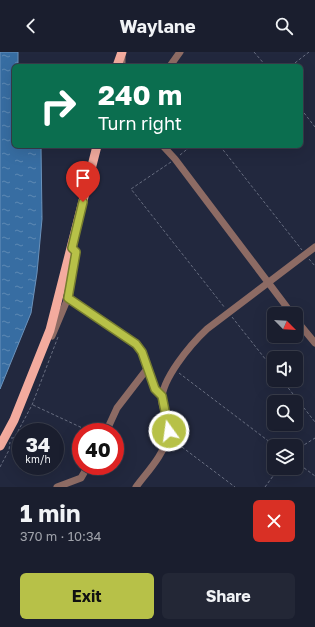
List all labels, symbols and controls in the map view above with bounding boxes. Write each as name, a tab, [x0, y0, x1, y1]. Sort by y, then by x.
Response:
icon: back	[20, 15, 42, 37]
text: Waylane	[119, 15, 196, 37]
icon: search	[273, 15, 295, 37]
text: 240 m	[98, 78, 182, 111]
icon: right	[32, 80, 84, 132]
text: Turn right	[98, 112, 182, 134]
pin	[66, 161, 100, 202]
icon: arrive	[72, 167, 94, 189]
north arrow	[267, 307, 303, 343]
map controls	[267, 307, 303, 475]
button: sound	[267, 351, 303, 387]
button: search	[267, 395, 303, 431]
position arrow	[148, 410, 190, 452]
speed limit sign: 40	[72, 423, 124, 475]
text: 34	[26, 432, 50, 456]
button: layers	[267, 439, 303, 475]
text: km/h	[25, 453, 51, 465]
text: 1 min	[20, 498, 80, 527]
button: close	[253, 500, 295, 542]
text: 370 m · 10:34	[20, 528, 102, 544]
button: Exit	[20, 573, 154, 619]
button: Share	[162, 573, 295, 619]

